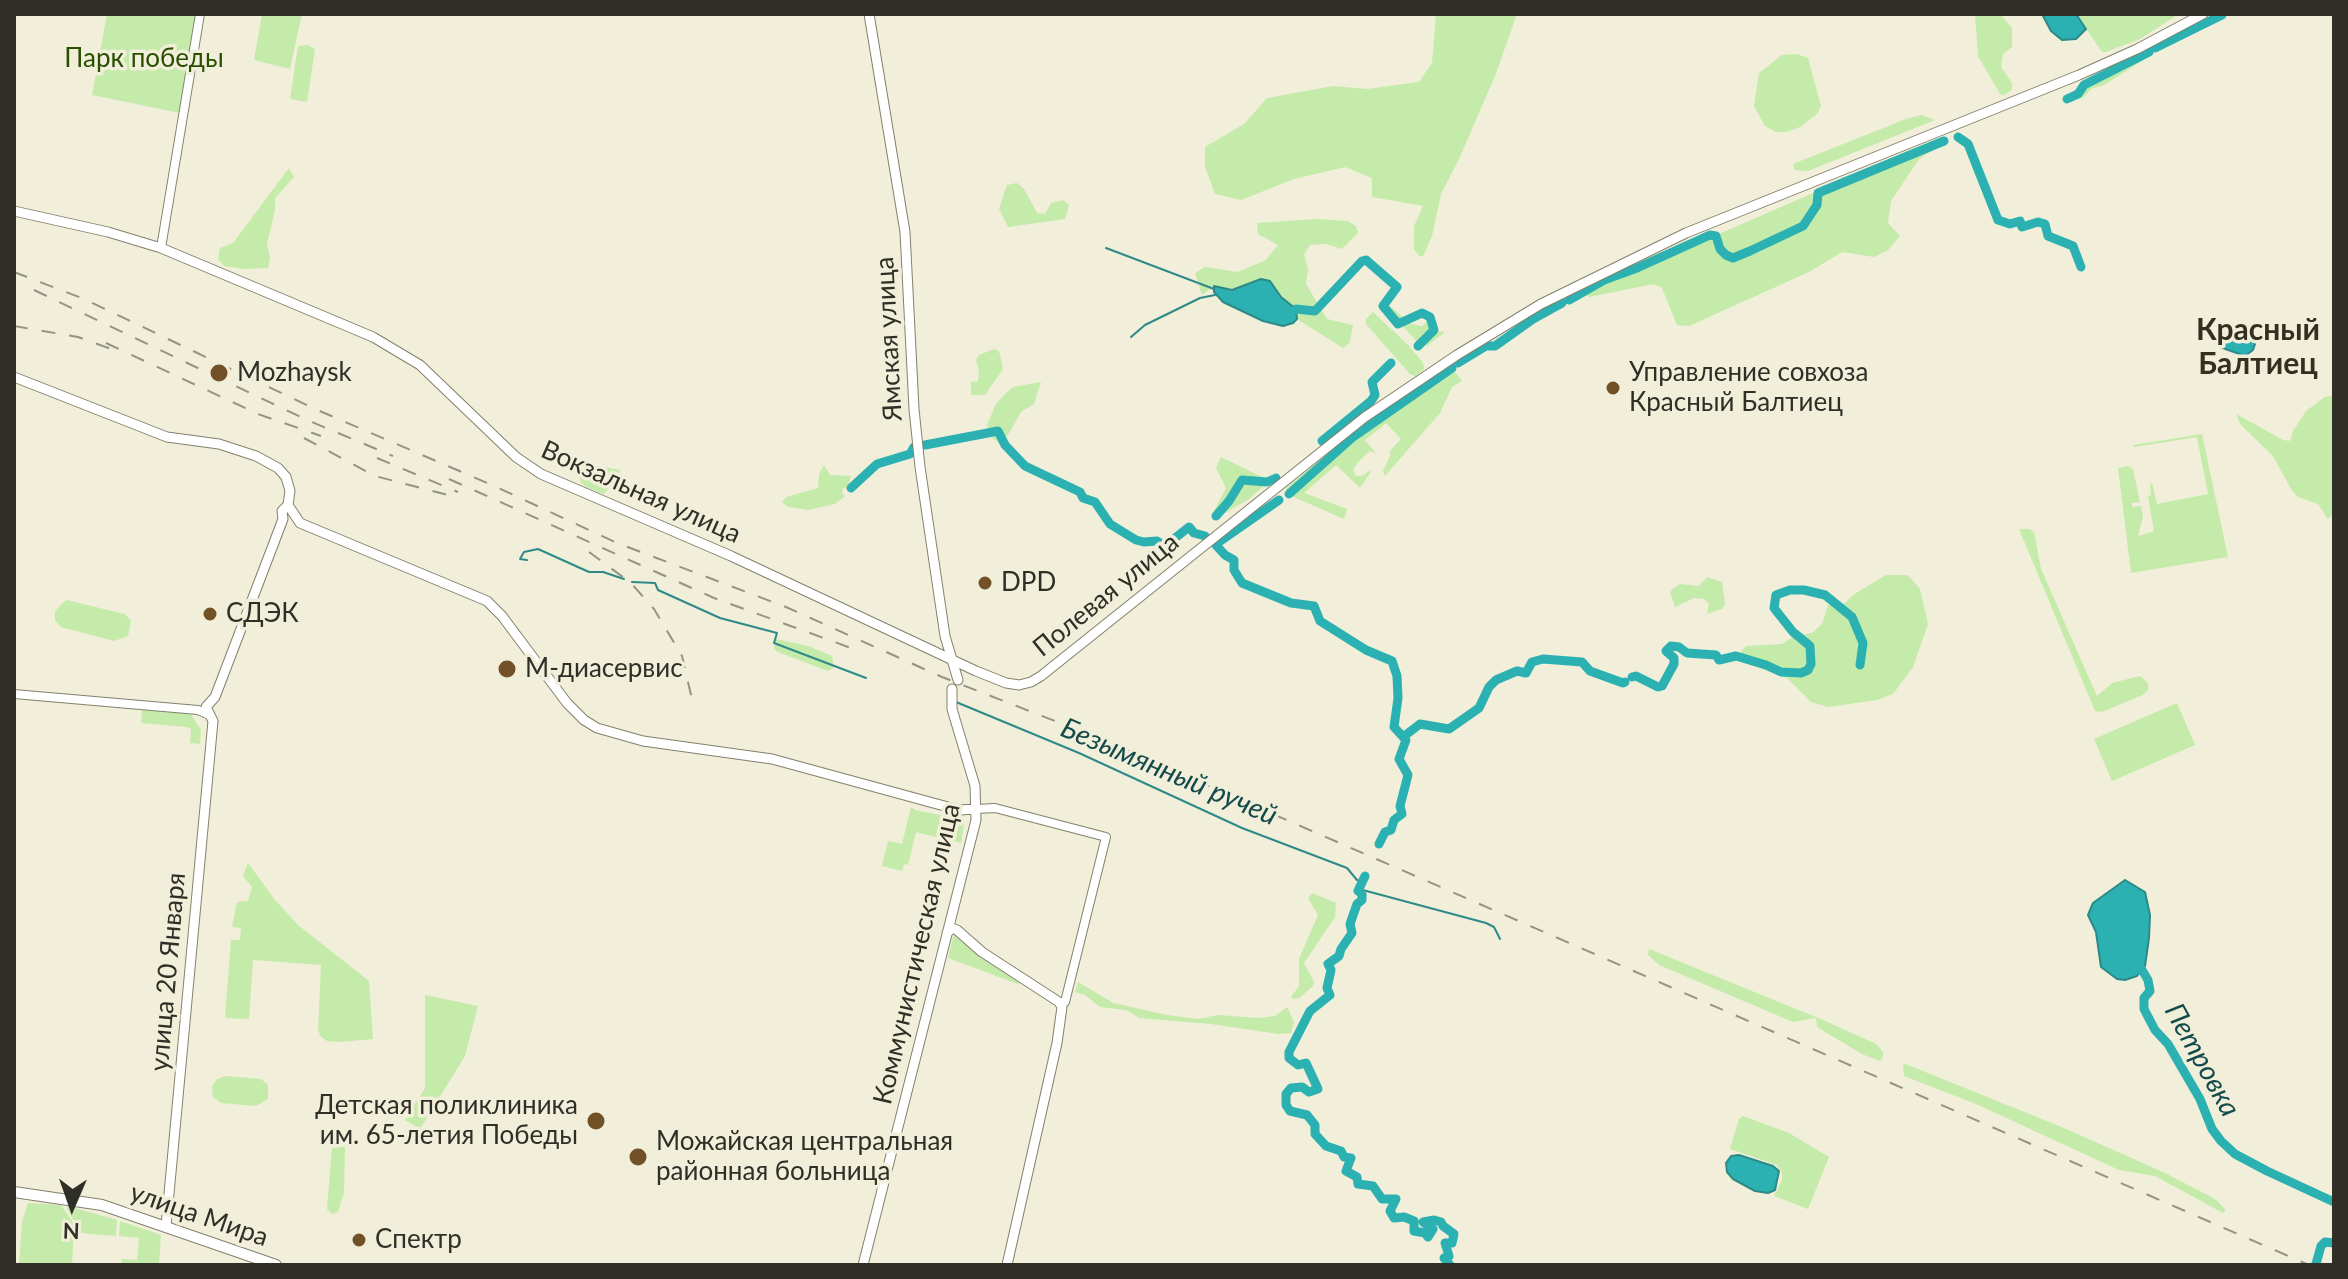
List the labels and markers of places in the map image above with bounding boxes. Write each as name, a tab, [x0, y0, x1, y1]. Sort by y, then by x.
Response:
place label: Mozhaysk	[237, 357, 352, 389]
place label: Управление совхоза Красный Балтиец	[1629, 357, 1868, 418]
marker: Mozhaysk	[208, 362, 230, 384]
marker: Управление совхоза Красный Балтиец	[1604, 379, 1622, 397]
place label: DPD	[1001, 567, 1056, 599]
marker: DPD	[976, 574, 994, 592]
place label: СДЭК	[226, 598, 299, 630]
marker: СДЭК	[201, 605, 219, 623]
place label: М-диасервис	[525, 653, 683, 685]
marker: М-диасервис	[496, 658, 518, 680]
place label: Детская поликлиника им. 65-летия Победы	[315, 1090, 578, 1152]
marker: Детская поликлиника им. 65-летия Победы	[585, 1110, 607, 1132]
place label: Можайская центральная районная больница	[656, 1126, 953, 1188]
marker: Можайская центральная районная больница	[627, 1146, 649, 1168]
place label: Спектр	[375, 1224, 462, 1256]
marker: Спектр	[350, 1231, 368, 1249]

